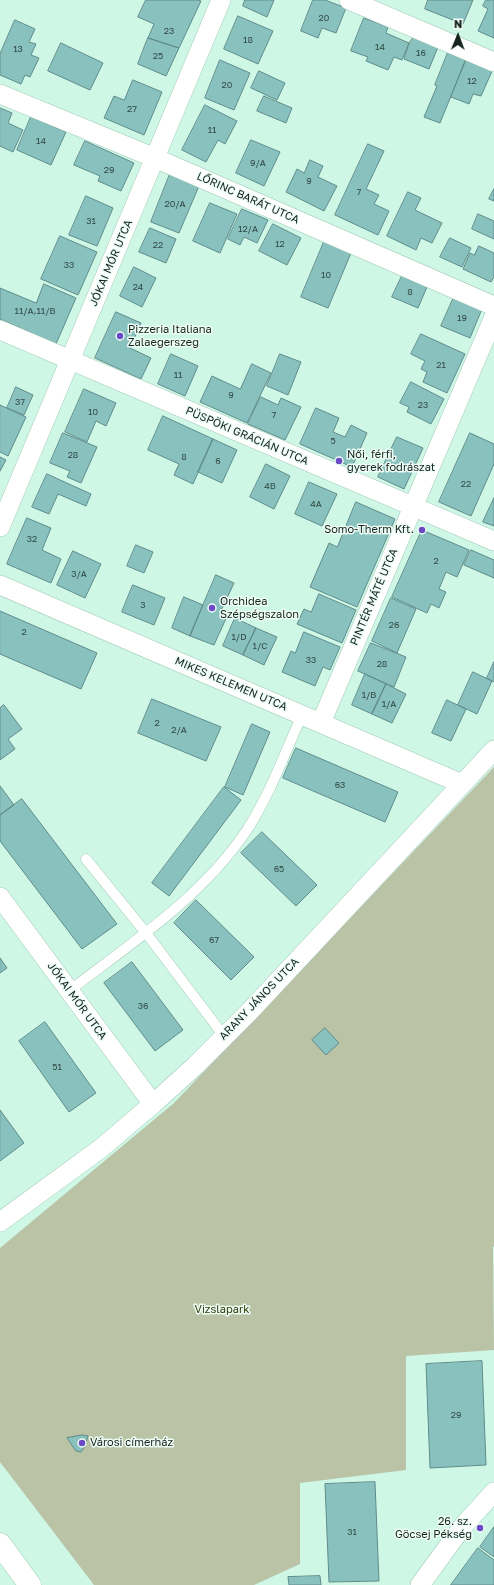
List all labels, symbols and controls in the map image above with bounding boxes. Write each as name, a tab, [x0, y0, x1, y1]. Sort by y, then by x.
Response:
house number: 20	[319, 13, 329, 23]
north arrow	[438, 16, 478, 56]
text: N	[454, 17, 463, 30]
house number: 23	[164, 26, 174, 36]
house number: 18	[243, 35, 253, 45]
house number: 14	[375, 42, 385, 52]
house number: 13	[13, 44, 23, 54]
house number: 16	[416, 48, 426, 58]
house number: 25	[153, 51, 163, 61]
house number: 12	[467, 76, 477, 86]
house number: 20	[222, 80, 232, 90]
house number: 27	[127, 104, 137, 114]
house number: 11	[208, 125, 216, 135]
house number: 14	[36, 136, 46, 146]
house number: 9/A	[250, 158, 266, 168]
house number: 29	[104, 165, 114, 175]
street label: LŐRINC BARÁT UTCA	[195, 169, 301, 227]
house number: 9	[306, 176, 312, 186]
house number: 7	[357, 187, 361, 197]
house number: 20/A	[164, 199, 186, 209]
house number: 31	[86, 216, 96, 226]
street label: JÓKAI MÓR UTCA	[87, 218, 135, 308]
house number: 12/A	[238, 224, 258, 234]
house number: 12	[275, 239, 285, 249]
house number: 22	[153, 240, 163, 250]
house number: 33	[64, 260, 74, 270]
house number: 10	[321, 270, 331, 280]
house number: 24	[133, 282, 143, 292]
house number: 8	[407, 287, 413, 297]
house number: 11/A,11/B	[15, 306, 55, 316]
house number: 19	[457, 313, 467, 323]
place label: Pizzeria Italiana Zalaegerszeg	[128, 323, 212, 349]
marker: Pizzeria Italiana Zalaegerszeg	[115, 331, 125, 341]
house number: 21	[436, 360, 446, 370]
house number: 11	[174, 370, 182, 380]
house number: 9	[228, 390, 234, 400]
house number: 37	[15, 397, 25, 407]
house number: 23	[418, 400, 428, 410]
street label: PÜSPÖKI GRÁCIÁN UTCA	[183, 404, 311, 468]
house number: 10	[88, 407, 98, 417]
house number: 7	[272, 410, 276, 420]
house number: 5	[330, 436, 336, 446]
place label: Női, férfi, gyerek fodrászat	[347, 448, 435, 474]
house number: 28	[68, 450, 78, 460]
house number: 8	[181, 452, 187, 462]
house number: 6	[215, 456, 221, 466]
marker: Női, férfi, gyerek fodrászat	[334, 456, 344, 466]
house number: 22	[461, 479, 471, 489]
house number: 4B	[264, 481, 276, 491]
house number: 4A	[310, 499, 322, 509]
place label: Somo-Therm Kft.	[324, 523, 414, 537]
marker: Somo-Therm Kft.	[417, 525, 427, 535]
house number: 32	[27, 534, 37, 544]
street label: PINTÉR MÁTÉ UTCA	[348, 546, 400, 648]
house number: 2	[433, 556, 439, 566]
house number: 3/A	[71, 569, 87, 579]
place label: Orchidea Szépségszalon	[220, 595, 299, 621]
house number: 3	[140, 600, 146, 610]
marker: Orchidea Szépségszalon	[207, 603, 217, 613]
house number: 26	[389, 620, 399, 630]
house number: 2	[21, 627, 27, 637]
house number: 1/D	[232, 632, 246, 642]
house number: 1/C	[253, 641, 267, 651]
street label: MIKES KELEMEN UTCA	[173, 654, 289, 714]
house number: 33	[306, 655, 316, 665]
house number: 28	[377, 659, 387, 669]
house number: 1/B	[362, 690, 376, 700]
house number: 1/A	[382, 699, 396, 709]
house number: 2	[154, 718, 160, 728]
house number: 2/A	[171, 725, 187, 735]
house number: 63	[335, 780, 345, 790]
house number: 65	[274, 864, 284, 874]
house number: 67	[209, 935, 219, 945]
street label: ARANY JÁNOS UTCA	[216, 955, 302, 1043]
street label: JÓKAI MÓR UTCA	[44, 960, 110, 1042]
house number: 36	[138, 1001, 148, 1011]
house number: 51	[52, 1062, 62, 1072]
park label: Vizslapark	[195, 1303, 249, 1317]
house number: 29	[451, 1410, 461, 1420]
place label: Városi címerház	[90, 1436, 173, 1450]
marker: Városi címerház	[77, 1438, 87, 1448]
place label: 26. sz. Göcsej Pékség	[395, 1515, 472, 1541]
marker: 26. sz. Göcsej Pékség	[475, 1523, 485, 1533]
house number: 31	[347, 1527, 357, 1537]

